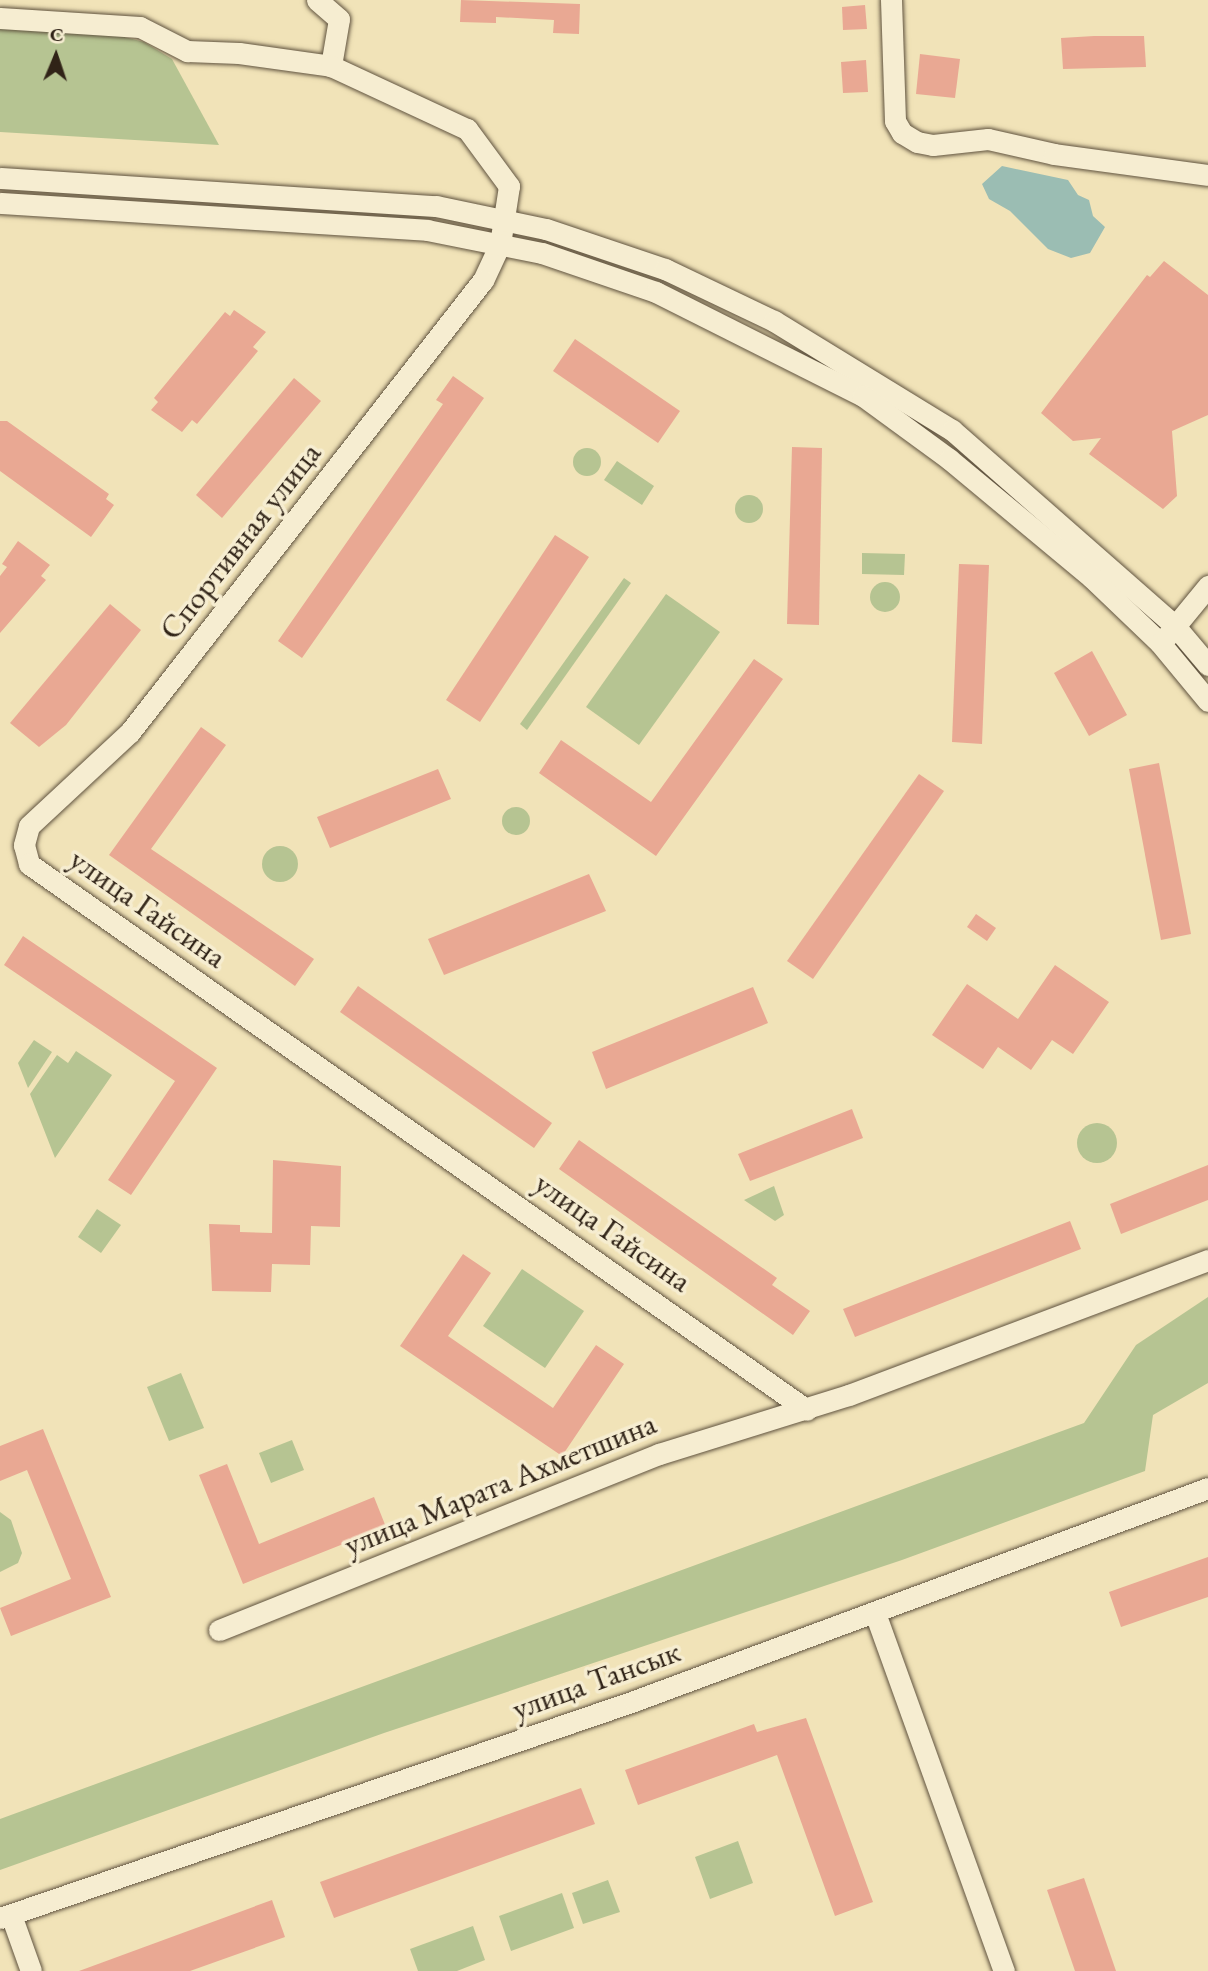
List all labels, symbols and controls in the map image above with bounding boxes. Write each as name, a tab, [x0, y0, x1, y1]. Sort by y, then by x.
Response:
north arrow	[21, 21, 91, 91]
text: С	[50, 22, 64, 47]
street label: Спортивная улица	[151, 435, 329, 647]
street label: улица Гайсина	[62, 840, 234, 976]
street label: улица Гайсина	[527, 1164, 699, 1300]
street label: улица Марата Ахметшина	[338, 1404, 662, 1564]
street label: улица Тансык	[507, 1632, 685, 1728]

